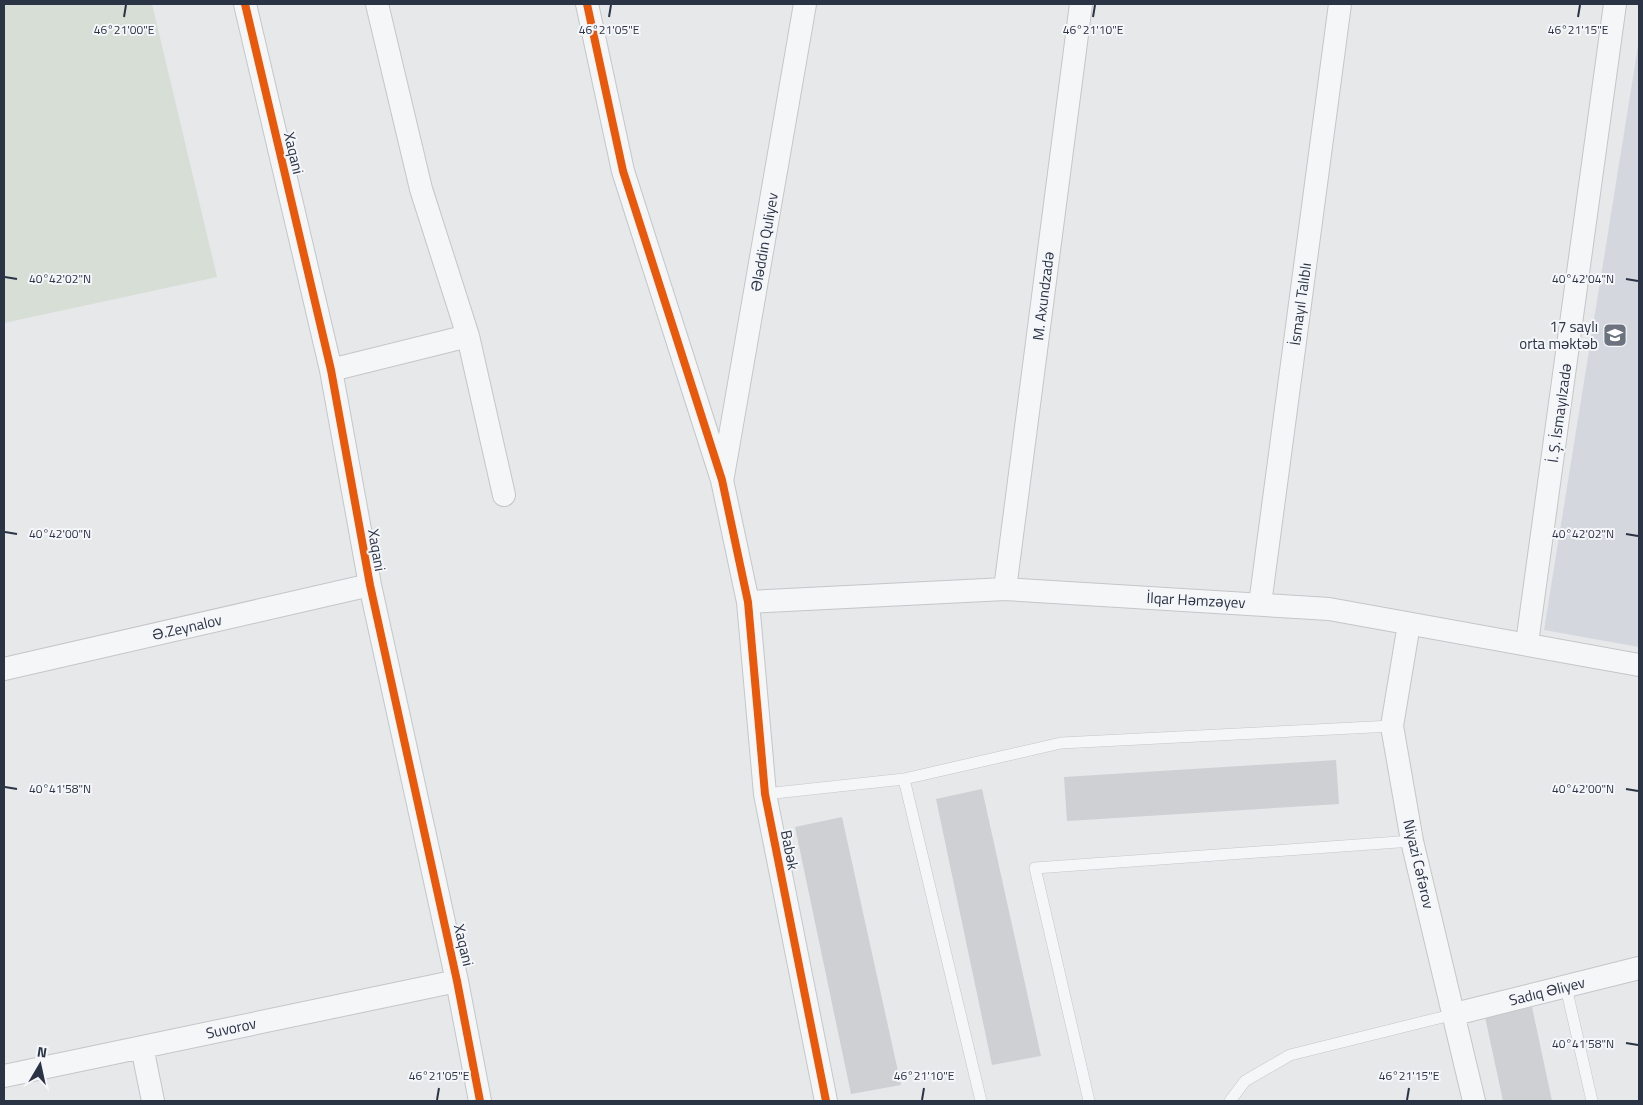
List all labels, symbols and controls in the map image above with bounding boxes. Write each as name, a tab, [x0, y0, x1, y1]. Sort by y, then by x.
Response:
text: 46°21'00"E	[94, 20, 155, 39]
text: 46°21'05"E	[579, 20, 640, 39]
text: 46°21'10"E	[1063, 20, 1124, 39]
text: 46°21'15"E	[1548, 20, 1609, 39]
street label: Xaqani	[278, 130, 310, 176]
street label: Ələddin Quliyev	[744, 191, 784, 293]
street label: M. Axundzadə	[1026, 250, 1060, 342]
street label: İsmayıl Talıblı	[1283, 261, 1317, 347]
text: 40°42'02"N	[29, 269, 91, 288]
text: 40°42'04"N	[1552, 269, 1614, 288]
place label: 17 saylı orta məktəb	[1519, 315, 1598, 355]
school or university icon: 17 saylı orta məktəb	[1602, 322, 1628, 348]
street label: İ. Ş. İsmayılzadə	[1541, 362, 1577, 464]
text: 40°42'00"N	[29, 524, 91, 543]
text: 40°42'02"N	[1552, 524, 1614, 543]
street label: Xaqani	[362, 527, 392, 573]
street label: İlqar Həmzəyev	[1146, 586, 1246, 614]
street label: Ə.Zeynalov	[150, 608, 224, 646]
text: 40°41'58"N	[29, 779, 91, 798]
text: 40°42'00"N	[1552, 779, 1614, 798]
street label: Niyazi Cəfərov	[1398, 817, 1440, 911]
street label: Babək	[775, 828, 805, 872]
street label: Xaqani	[448, 922, 480, 968]
street label: Sadıq Əliyev	[1506, 970, 1588, 1012]
street label: Suvorov	[204, 1011, 258, 1045]
text: 40°41'58"N	[1552, 1034, 1614, 1053]
north arrow	[15, 1040, 65, 1090]
text: N	[36, 1041, 49, 1063]
text: 46°21'05"E	[409, 1066, 470, 1085]
text: 46°21'10"E	[894, 1066, 955, 1085]
text: 46°21'15"E	[1379, 1066, 1440, 1085]

